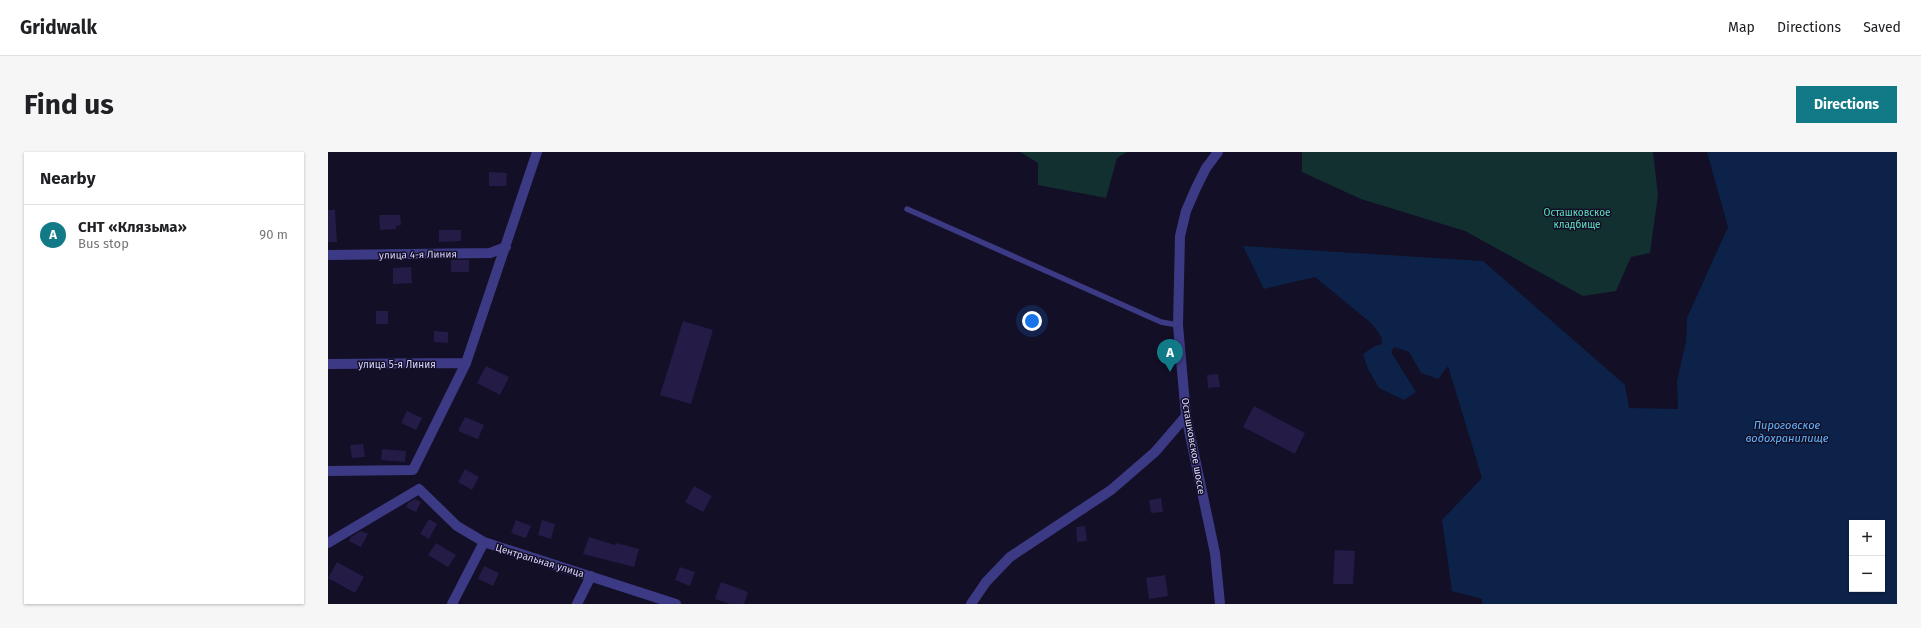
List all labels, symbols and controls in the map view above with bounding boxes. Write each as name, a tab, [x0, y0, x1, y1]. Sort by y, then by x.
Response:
text: Gridwalk	[20, 16, 97, 39]
text: Map	[1728, 19, 1755, 36]
text: Directions	[1777, 19, 1841, 36]
text: Saved	[1863, 19, 1901, 36]
button: Directions	[1796, 86, 1897, 123]
text: Find us	[24, 88, 114, 121]
text: Nearby	[40, 168, 95, 189]
park label: Осташковское кладбище	[1544, 207, 1610, 231]
text: СНТ «Клязьма»	[78, 218, 187, 236]
text: A	[49, 227, 57, 242]
text: 90 m	[259, 227, 288, 242]
text: Bus stop	[78, 236, 129, 251]
street label: улица 4-я Линия	[379, 248, 457, 262]
your location	[1022, 311, 1042, 331]
pin: A	[1157, 339, 1183, 372]
street label: улица 5-я Линия	[358, 359, 436, 371]
street label: Осташковское шоссе	[1179, 397, 1207, 495]
water label: Пироговское водохранилище	[1745, 419, 1829, 445]
map controls	[1849, 520, 1885, 592]
button: +	[1849, 520, 1885, 556]
street label: Центральная улица	[494, 542, 586, 580]
button: −	[1849, 556, 1885, 592]

